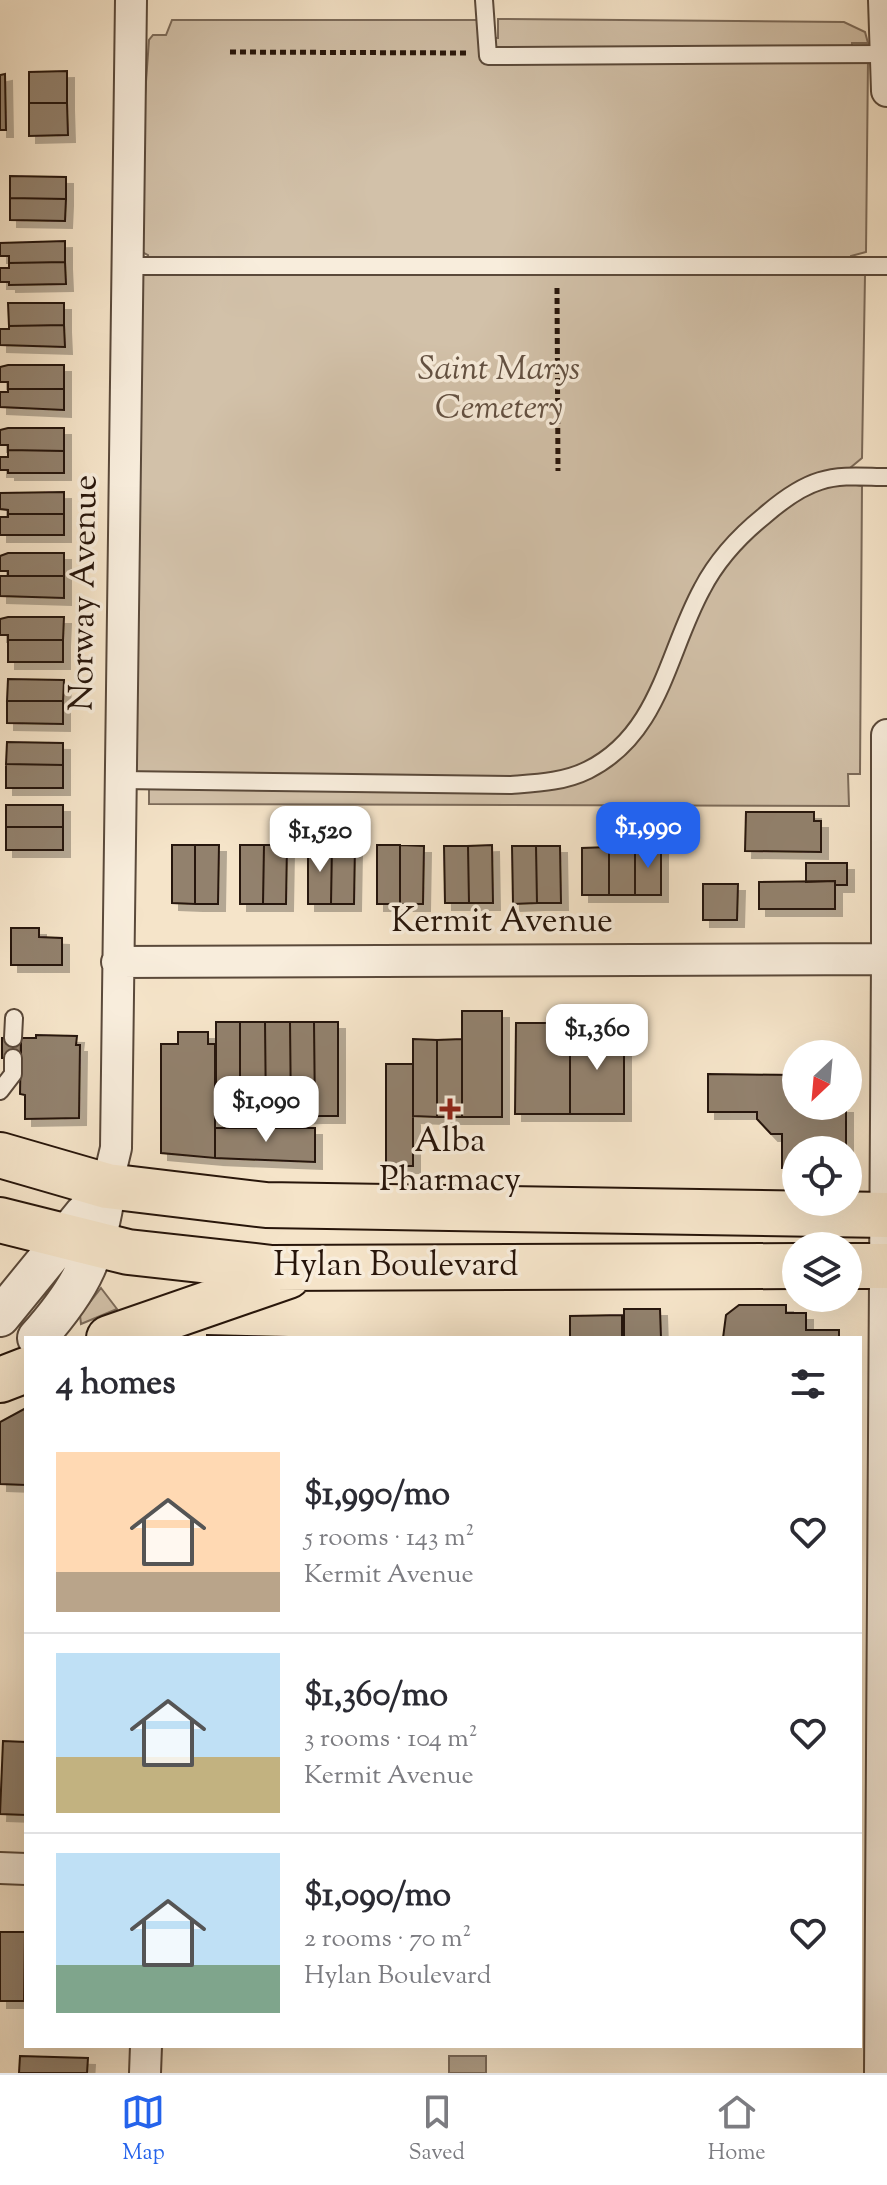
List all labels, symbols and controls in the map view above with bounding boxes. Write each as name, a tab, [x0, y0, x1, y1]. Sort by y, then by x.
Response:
park label: Saint Marys Cemetery	[418, 346, 580, 434]
street label: Norway Avenue	[58, 474, 112, 712]
pin: $1,990	[583, 802, 713, 870]
pin: $1,520	[255, 806, 385, 874]
text: $1,990	[614, 809, 682, 846]
text: $1,520	[288, 813, 352, 850]
street label: Kermit Avenue	[391, 898, 613, 947]
pin: $1,360	[532, 1004, 662, 1072]
text: $1,360	[564, 1011, 630, 1048]
north arrow	[782, 1040, 862, 1120]
map controls	[782, 1040, 862, 1312]
pin: $1,090	[201, 1076, 331, 1144]
text: $1,090	[232, 1083, 300, 1120]
marker: Alba Pharmacy	[441, 1100, 459, 1118]
place label: Alba Pharmacy	[379, 1118, 521, 1206]
button: locate	[782, 1136, 862, 1216]
button: layers	[782, 1232, 862, 1312]
street label: Hylan Boulevard	[273, 1242, 519, 1291]
text: 4 homes	[56, 1360, 176, 1409]
icon: filters	[786, 1362, 830, 1406]
text: $1,990/mo	[304, 1471, 450, 1520]
icon: home	[120, 1484, 216, 1580]
icon: heart	[786, 1510, 830, 1554]
text: 5 rooms · 143 m²	[304, 1520, 474, 1557]
text: Kermit Avenue	[304, 1557, 474, 1594]
text: $1,360/mo	[304, 1672, 448, 1721]
icon: home	[120, 1685, 216, 1781]
icon: heart	[786, 1711, 830, 1755]
text: 3 rooms · 104 m²	[304, 1721, 478, 1758]
text: Kermit Avenue	[304, 1758, 474, 1795]
text: $1,090/mo	[304, 1872, 451, 1921]
icon: home	[120, 1885, 216, 1981]
icon: heart	[786, 1911, 830, 1955]
text: 2 rooms · 70 m²	[304, 1921, 471, 1958]
text: Hylan Boulevard	[304, 1958, 492, 1995]
tab: Map	[121, 2090, 165, 2170]
tab: Saved	[408, 2090, 465, 2170]
tab: Home	[708, 2090, 766, 2170]

